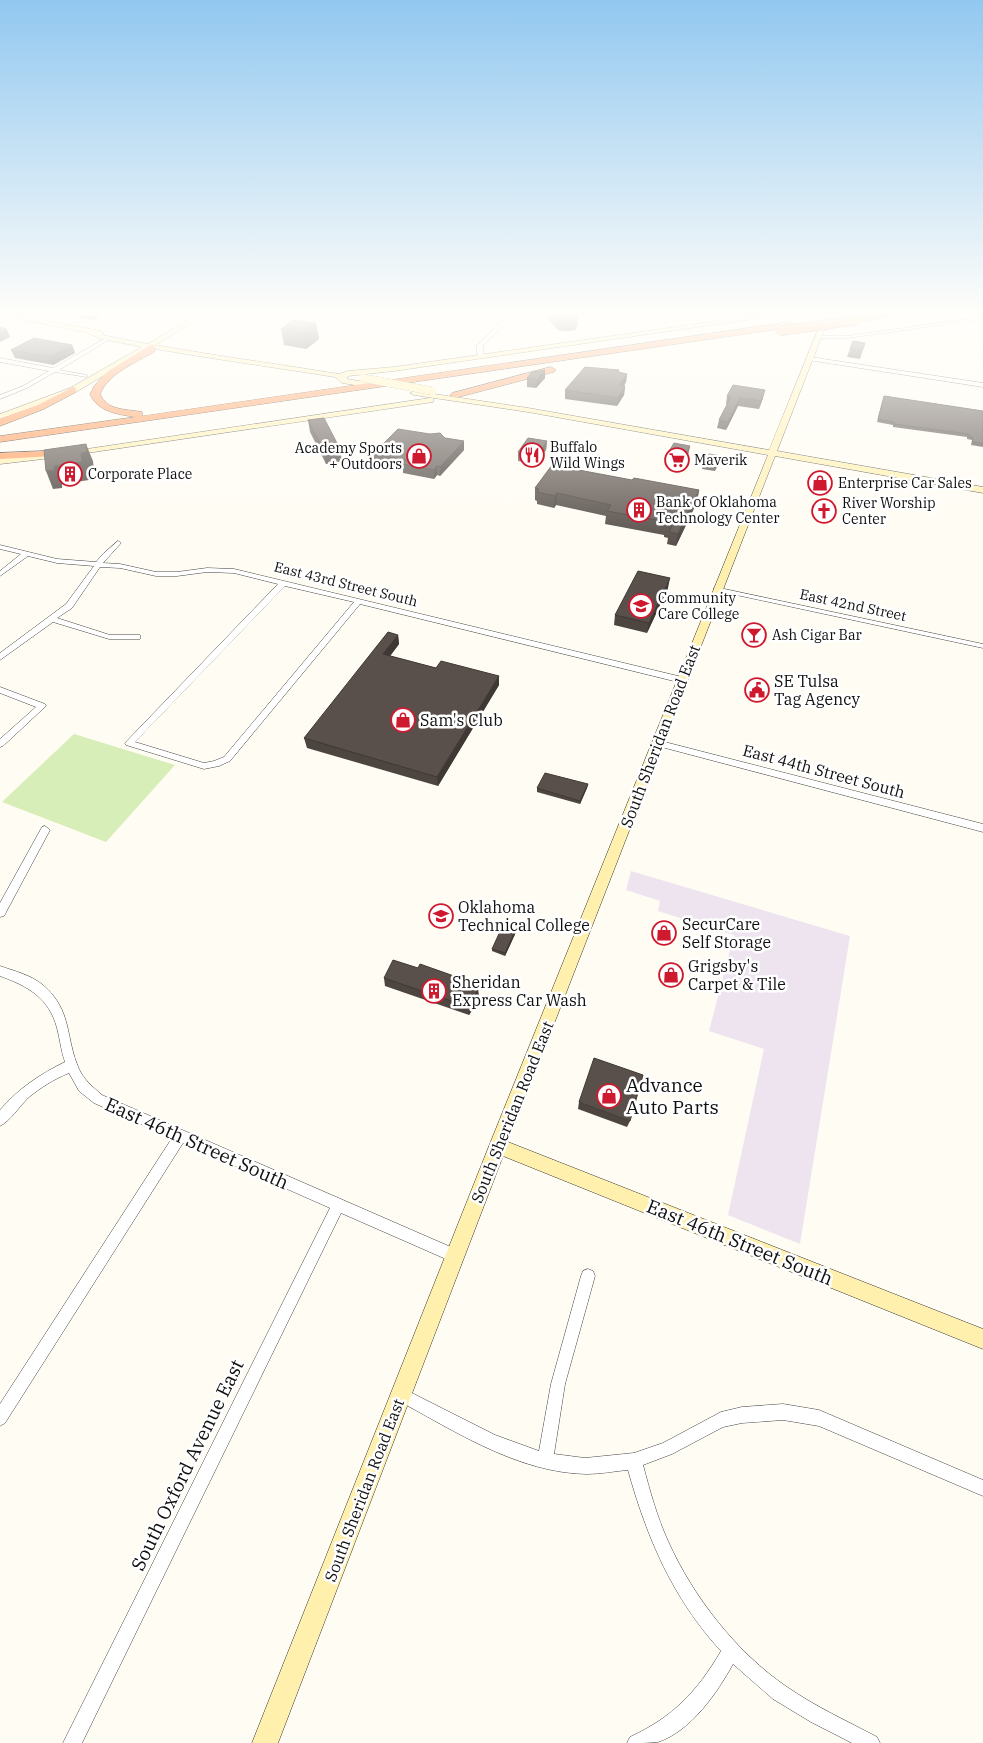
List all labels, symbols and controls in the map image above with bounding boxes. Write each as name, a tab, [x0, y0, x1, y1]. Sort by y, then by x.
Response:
place label: Buffalo Wild Wings	[550, 438, 625, 472]
place label: Academy Sports + Outdoors	[295, 439, 402, 473]
restaurant icon: Buffalo Wild Wings	[519, 442, 545, 468]
shop icon: Academy Sports + Outdoors	[406, 443, 432, 469]
supermarket icon: Maverik	[664, 447, 690, 473]
place label: Maverik	[694, 451, 748, 469]
building icon: Corporate Place	[57, 461, 83, 487]
place label: Corporate Place	[88, 465, 192, 483]
shop icon: Enterprise Car Sales	[807, 470, 833, 496]
place label: Enterprise Car Sales	[838, 474, 972, 492]
place label: Bank of Oklahoma Technology Center	[656, 493, 780, 527]
place label: River Worship Center	[842, 494, 936, 528]
building icon: Bank of Oklahoma Technology Center	[626, 497, 652, 523]
church icon: River Worship Center	[811, 498, 837, 524]
street label: East 43rd Street South	[272, 557, 420, 611]
street label: East 42nd Street	[798, 585, 908, 625]
place label: Community Care College	[658, 589, 739, 623]
school or university icon: Community Care College	[628, 593, 654, 619]
bar icon: Ash Cigar Bar	[741, 622, 767, 648]
place label: Ash Cigar Bar	[772, 626, 863, 644]
street label: South Sheridan Road East	[616, 641, 704, 830]
place label: SE Tulsa Tag Agency	[774, 671, 861, 709]
public building icon: SE Tulsa Tag Agency	[744, 677, 770, 703]
shop icon: Sam's Club	[390, 707, 416, 733]
place label: Sam's Club	[420, 710, 503, 730]
street label: East 44th Street South	[741, 740, 907, 802]
place label: Oklahoma Technical College	[458, 897, 590, 935]
school or university icon: Oklahoma Technical College	[428, 903, 454, 929]
place label: SecurCare Self Storage	[682, 914, 771, 952]
shop icon: SecurCare Self Storage	[651, 920, 677, 946]
place label: Grigsby's Carpet & Tile	[688, 956, 786, 994]
shop icon: Grigsby's Carpet & Tile	[658, 962, 684, 988]
place label: Sheridan Express Car Wash	[452, 972, 587, 1010]
building icon: Sheridan Express Car Wash	[421, 978, 447, 1004]
street label: South Sheridan Road East	[466, 1018, 558, 1206]
place label: Advance Auto Parts	[626, 1073, 719, 1119]
shop icon: Advance Auto Parts	[596, 1083, 622, 1109]
street label: East 46th Street South	[101, 1092, 293, 1194]
street label: East 46th Street South	[643, 1194, 837, 1290]
street label: South Oxford Avenue East	[125, 1355, 249, 1574]
street label: South Sheridan Road East	[320, 1395, 408, 1584]

